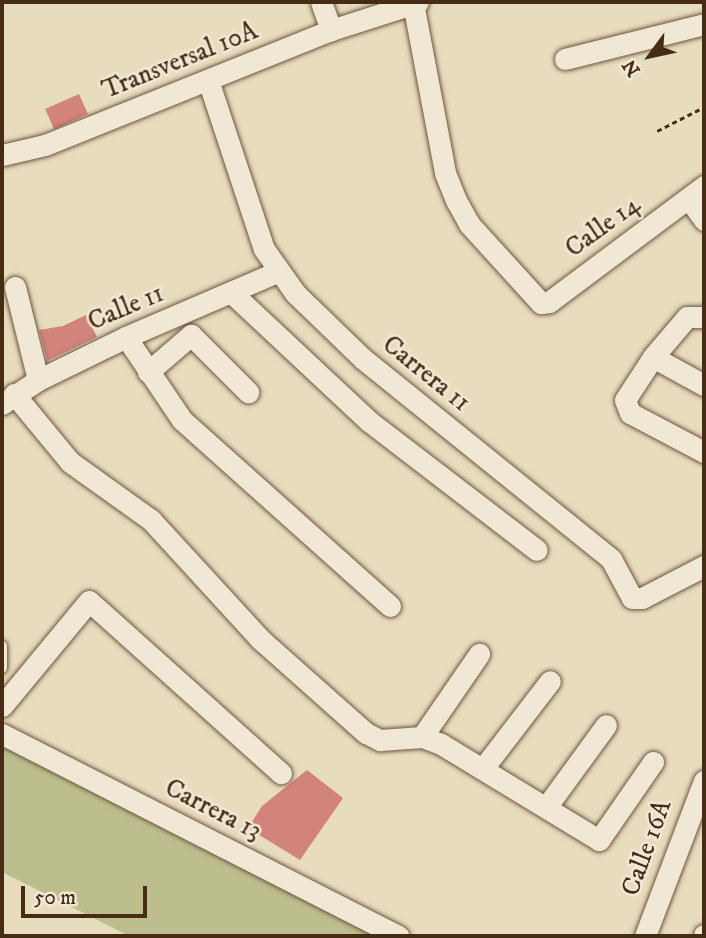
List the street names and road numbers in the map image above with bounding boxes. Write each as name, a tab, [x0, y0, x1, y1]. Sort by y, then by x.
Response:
street label: Transversal 10A	[98, 16, 262, 106]
street label: Calle 14	[560, 189, 646, 265]
street label: Calle 11	[83, 278, 169, 338]
street label: Carrera 11	[376, 329, 476, 419]
street label: Carrera 13	[160, 772, 266, 848]
street label: Calle 16A	[615, 796, 679, 900]

